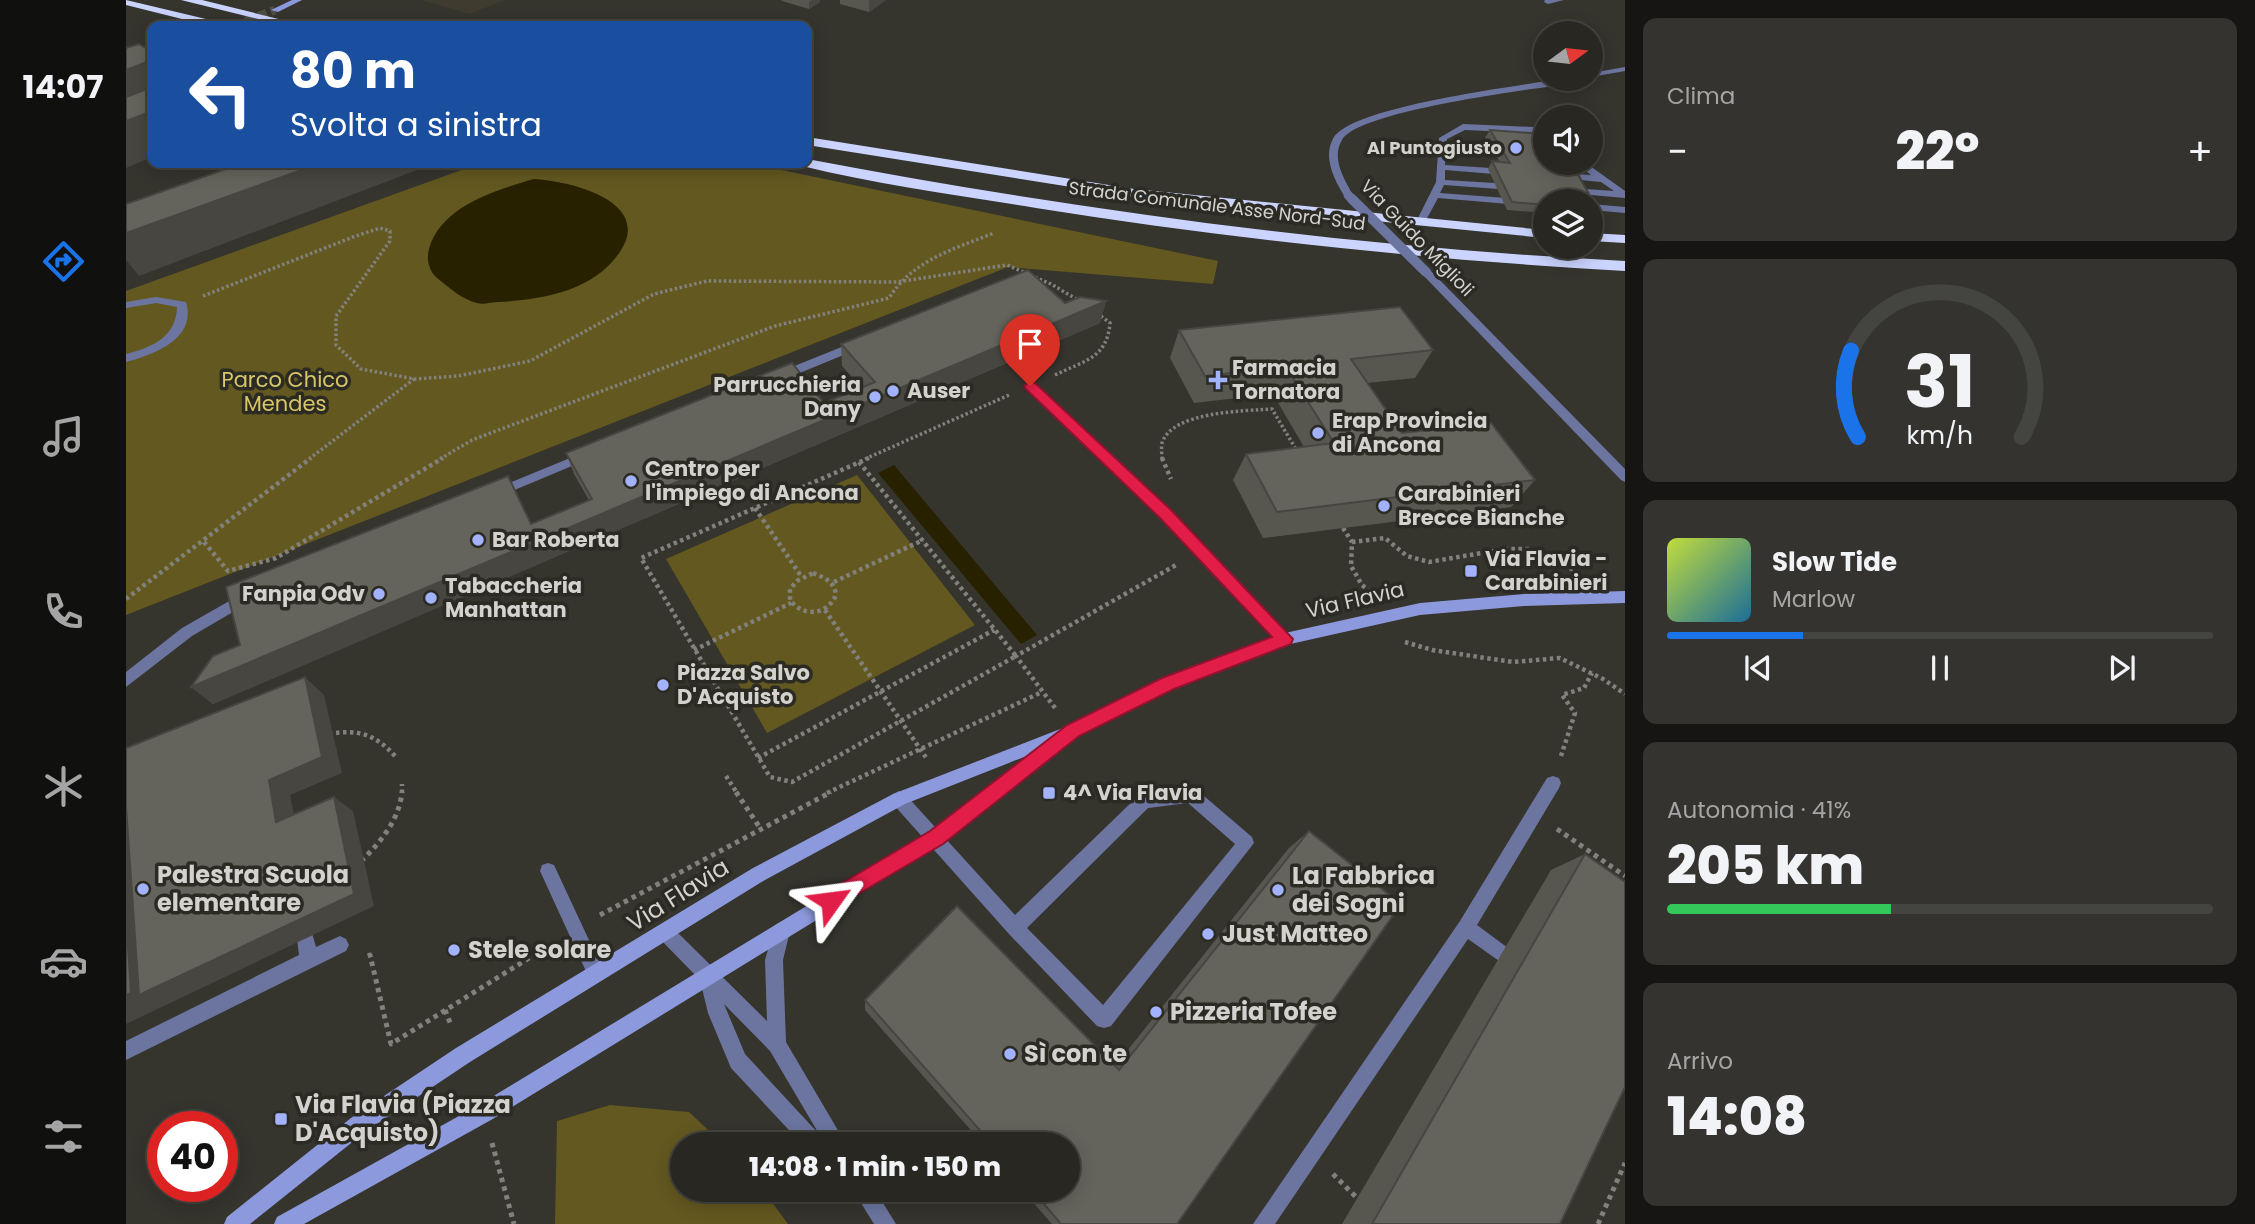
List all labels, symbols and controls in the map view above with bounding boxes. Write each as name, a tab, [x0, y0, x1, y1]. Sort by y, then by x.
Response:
north arrow	[1533, 21, 1603, 91]
map controls	[1533, 21, 1603, 259]
text: 80 m	[290, 37, 416, 105]
icon: left	[175, 49, 266, 140]
text: 14:07	[23, 64, 103, 109]
text: Clima	[1667, 80, 1735, 112]
text: Svolta a sinistra	[290, 102, 542, 147]
button: sound	[1533, 105, 1603, 175]
text: 22°	[1895, 115, 1980, 188]
text: −	[1667, 125, 1688, 178]
text: +	[2187, 125, 2213, 178]
place label: Al Puntogiusto	[1367, 135, 1502, 160]
marker: Al Puntogiusto	[1508, 140, 1524, 156]
street label: Via Guido Miglioli	[1355, 174, 1480, 301]
street label: Strada Comunale Asse Nord-Sud	[1067, 175, 1367, 236]
button: layers	[1533, 189, 1603, 259]
icon: directions	[39, 237, 88, 286]
pin	[1000, 314, 1060, 386]
icon: arrive	[1011, 325, 1049, 363]
text: 31	[1904, 331, 1976, 432]
place label: Farmacia Tornatora	[1232, 353, 1340, 406]
park label: Parco Chico Mendes	[222, 365, 349, 418]
place label: Parrucchieria Dany	[713, 370, 862, 423]
marker: Farmacia Tornatora	[1210, 372, 1226, 388]
place label: Auser	[907, 376, 970, 405]
marker: Auser	[885, 383, 901, 399]
marker: Parrucchieria Dany	[867, 389, 883, 405]
place label: Erap Provincia di Ancona	[1332, 406, 1487, 459]
icon: music	[39, 412, 88, 461]
text: km/h	[1907, 418, 1973, 453]
marker: Erap Provincia di Ancona	[1310, 425, 1326, 441]
place label: Centro per l'impiego di Ancona	[645, 454, 859, 507]
marker: Centro per l'impiego di Ancona	[623, 473, 639, 489]
place label: Carabinieri Brecce Bianche	[1398, 479, 1565, 532]
marker: Carabinieri Brecce Bianche	[1376, 498, 1392, 514]
place label: Bar Roberta	[492, 525, 620, 554]
marker: Bar Roberta	[470, 532, 486, 548]
place label: Via Flavia - Carabinieri	[1485, 544, 1607, 597]
text: Slow Tide	[1772, 544, 1897, 580]
marker: Via Flavia - Carabinieri	[1463, 563, 1479, 579]
place label: Tabaccheria Manhattan	[445, 571, 582, 624]
street label: Via Flavia	[1303, 574, 1407, 625]
place label: Fanpia Odv	[242, 579, 365, 608]
text: Marlow	[1772, 583, 1855, 615]
marker: Fanpia Odv	[371, 586, 387, 602]
icon: phone	[39, 587, 88, 636]
marker: Tabaccheria Manhattan	[423, 590, 439, 606]
icon: previous	[1739, 649, 1777, 687]
icon: pause	[1921, 649, 1959, 687]
icon: next	[2103, 649, 2141, 687]
place label: Piazza Salvo D'Acquisto	[677, 658, 810, 711]
marker: Piazza Salvo D'Acquisto	[655, 677, 671, 693]
icon: climate	[39, 762, 88, 811]
place label: 4^ Via Flavia	[1063, 778, 1202, 807]
marker: 4^ Via Flavia	[1041, 785, 1057, 801]
text: Autonomia · 41%	[1667, 794, 1851, 826]
text: 205 km	[1667, 829, 1864, 902]
street label: Via Flavia	[620, 850, 735, 939]
place label: Palestra Scuola elementare	[157, 858, 349, 919]
place label: La Fabbrica dei Sogni	[1292, 859, 1435, 920]
position arrow	[794, 864, 868, 938]
marker: Palestra Scuola elementare	[135, 881, 151, 897]
marker: La Fabbrica dei Sogni	[1270, 882, 1286, 898]
place label: Just Matteo	[1222, 917, 1368, 950]
marker: Just Matteo	[1200, 926, 1216, 942]
place label: Stele solare	[468, 933, 612, 966]
icon: car	[39, 937, 88, 986]
marker: Stele solare	[446, 942, 462, 958]
place label: Pizzeria Tofee	[1170, 995, 1337, 1028]
marker: Pizzeria Tofee	[1148, 1004, 1164, 1020]
place label: Sì con te	[1024, 1037, 1127, 1070]
text: Arrivo	[1667, 1045, 1733, 1077]
marker: Sì con te	[1002, 1046, 1018, 1062]
text: 14:08	[1667, 1080, 1807, 1153]
place label: Via Flavia (Piazza D'Acquisto)	[295, 1088, 511, 1149]
speed limit sign: 40	[147, 1111, 238, 1202]
marker: Via Flavia (Piazza D'Acquisto)	[273, 1111, 289, 1127]
icon: filters	[39, 1112, 88, 1161]
text: 14:08 · 1 min · 150 m	[749, 1149, 1001, 1185]

